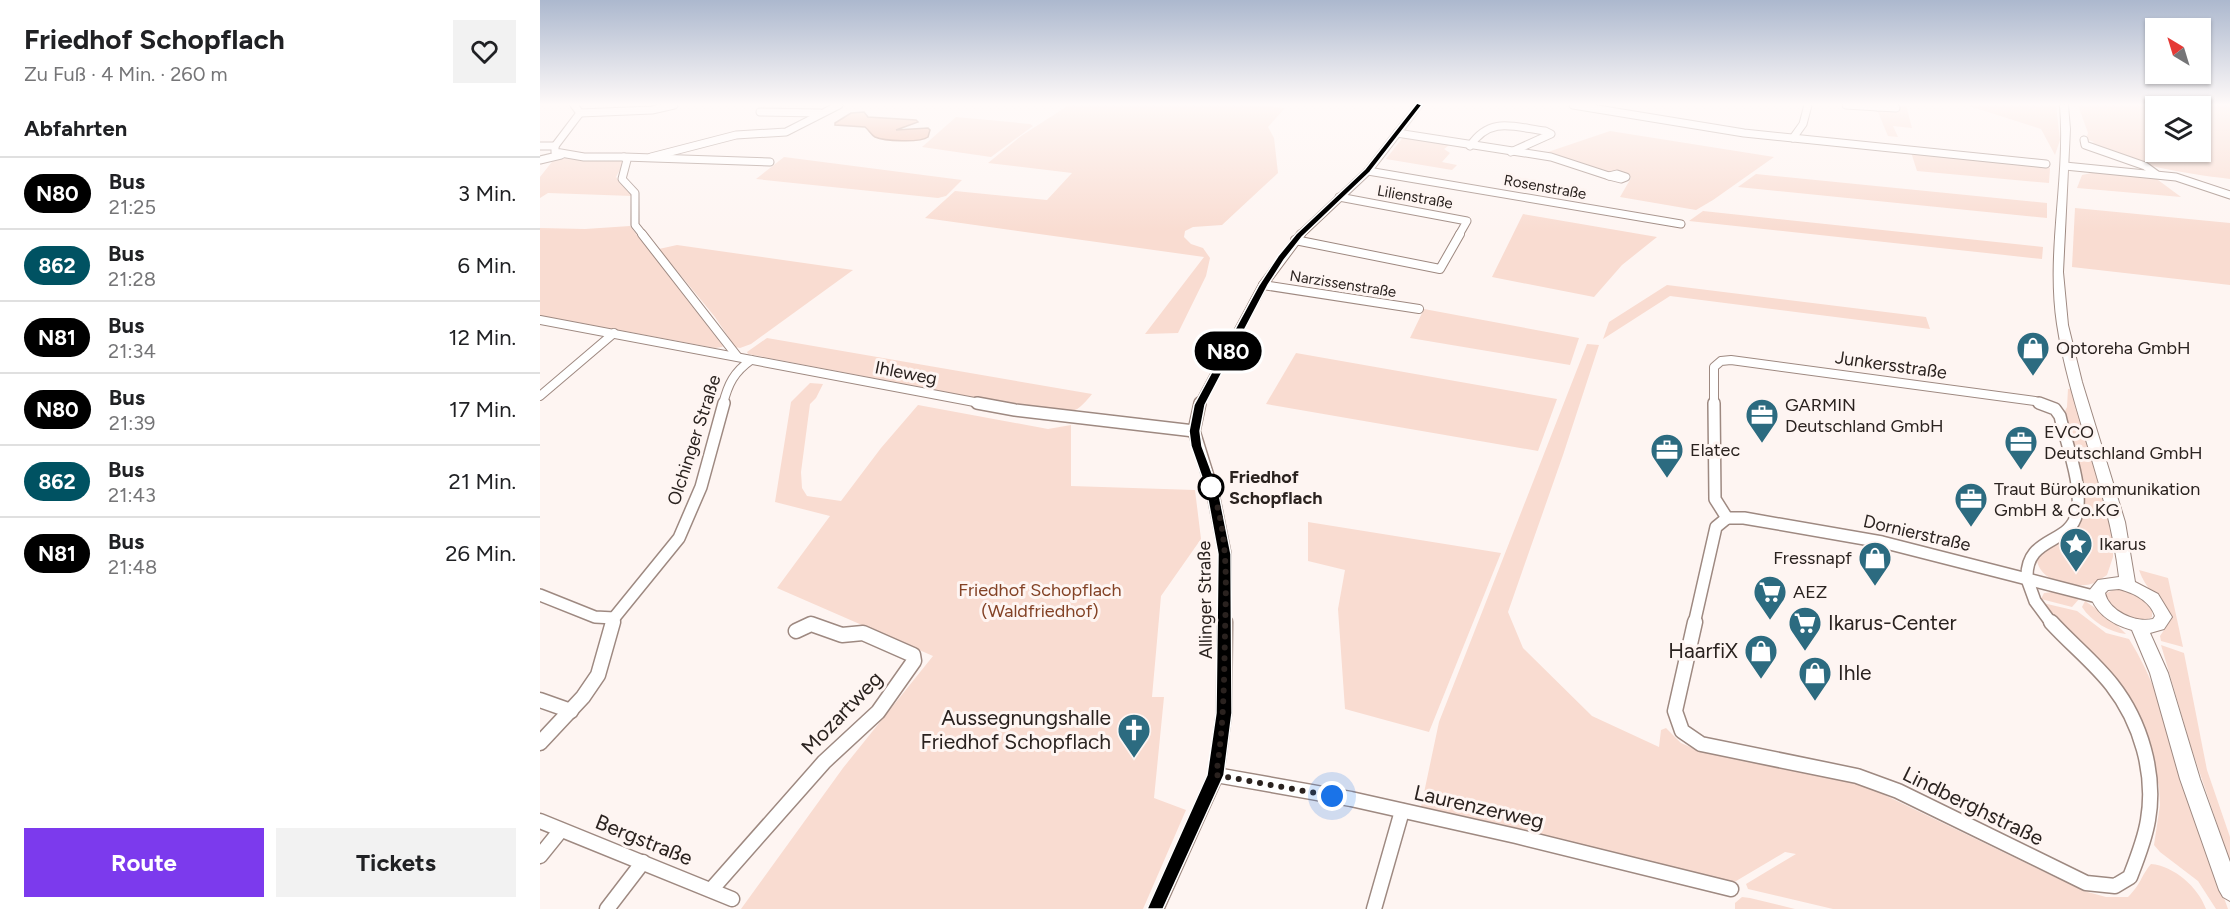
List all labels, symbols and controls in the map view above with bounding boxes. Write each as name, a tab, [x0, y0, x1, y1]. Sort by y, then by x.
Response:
north arrow	[2145, 18, 2211, 84]
map controls	[2145, 18, 2211, 162]
button: heart	[453, 20, 516, 83]
text: Friedhof Schopflach	[24, 22, 285, 56]
text: Zu Fuß · 4 Min. · 260 m	[24, 62, 227, 86]
button: layers	[2145, 96, 2211, 162]
text: Abfahrten	[24, 115, 127, 142]
text: Bus	[109, 168, 145, 195]
street label: Rosenstraße	[1502, 171, 1588, 203]
text: 3 Min.	[458, 180, 516, 207]
text: N80	[36, 181, 79, 206]
street label: Lilienstraße	[1376, 181, 1454, 213]
text: 21:25	[109, 195, 156, 219]
text: Bus	[108, 240, 144, 267]
text: 6 Min.	[458, 252, 516, 279]
text: 862	[38, 253, 76, 278]
text: 21:28	[108, 267, 156, 291]
street label: Narzissenstraße	[1288, 267, 1398, 301]
text: Bus	[108, 312, 144, 339]
text: 12 Min.	[449, 324, 516, 351]
text: N81	[38, 325, 76, 350]
shop icon: Optoreha GmbH	[2015, 330, 2051, 377]
line badge: N80	[1194, 332, 1262, 370]
place label: Optoreha GmbH	[2056, 337, 2190, 359]
text: 21:34	[108, 339, 156, 363]
text: N80	[1207, 339, 1249, 364]
street label: Junkersstraße	[1834, 346, 1948, 384]
street label: Ihleweg	[873, 356, 939, 390]
street label: Olchinger Straße	[663, 372, 726, 508]
text: Bus	[109, 384, 145, 411]
place label: GARMIN Deutschland GmbH	[1785, 394, 1943, 437]
text: 17 Min.	[449, 396, 516, 423]
text: N80	[36, 397, 79, 422]
office icon: GARMIN Deutschland GmbH	[1744, 397, 1780, 444]
text: 21:39	[109, 411, 155, 435]
place label: EVCO Deutschland GmbH	[2044, 421, 2202, 464]
office icon: EVCO Deutschland GmbH	[2003, 424, 2039, 471]
office icon: Elatec	[1649, 432, 1685, 479]
place label: Elatec	[1690, 439, 1740, 461]
text: Bus	[108, 456, 144, 483]
place label: Friedhof Schopflach	[1229, 466, 1322, 509]
text: 21 Min.	[449, 468, 516, 495]
text: 862	[38, 469, 76, 494]
marker: Friedhof Schopflach	[1198, 474, 1224, 500]
place label: Traut Bürokommunikation GmbH & Co.KG	[1994, 478, 2200, 521]
office icon: Traut Bürokommunikation GmbH & Co.KG	[1953, 481, 1989, 528]
text: 21:43	[108, 483, 156, 507]
street label: Dornierstraße	[1861, 510, 1973, 556]
place icon: Ikarus	[2058, 526, 2094, 573]
text: Bus	[108, 528, 144, 555]
place label: Ikarus	[2099, 533, 2146, 555]
text: 26 Min.	[445, 540, 516, 567]
street label: Allinger Straße	[1193, 540, 1217, 659]
shop icon: Fressnapf	[1857, 540, 1893, 587]
text: N81	[38, 541, 76, 566]
place label: Fressnapf	[1773, 547, 1852, 569]
text: 21:48	[108, 555, 157, 579]
supermarket icon: AEZ	[1752, 574, 1788, 621]
park label: Friedhof Schopflach (Waldfriedhof)	[958, 579, 1122, 622]
place label: AEZ	[1793, 581, 1827, 603]
supermarket icon: Ikarus-Center	[1787, 605, 1823, 652]
place label: Ikarus-Center	[1828, 610, 1957, 635]
shop icon: HaarfiX	[1743, 633, 1779, 680]
place label: HaarfiX	[1668, 638, 1738, 663]
shop icon: Ihle	[1797, 655, 1833, 702]
place label: Ihle	[1838, 660, 1872, 685]
street label: Mozartweg	[796, 666, 887, 759]
place label: Aussegnungshalle Friedhof Schopflach	[921, 705, 1111, 754]
church icon: Aussegnungshalle Friedhof Schopflach	[1116, 712, 1152, 759]
street label: Lindberghstraße	[1899, 761, 2048, 850]
street label: Laurenzerweg	[1412, 779, 1546, 834]
your location	[1317, 781, 1347, 811]
street label: Bergstraße	[592, 809, 696, 870]
button: Route	[24, 828, 264, 897]
button: Tickets	[276, 828, 516, 897]

